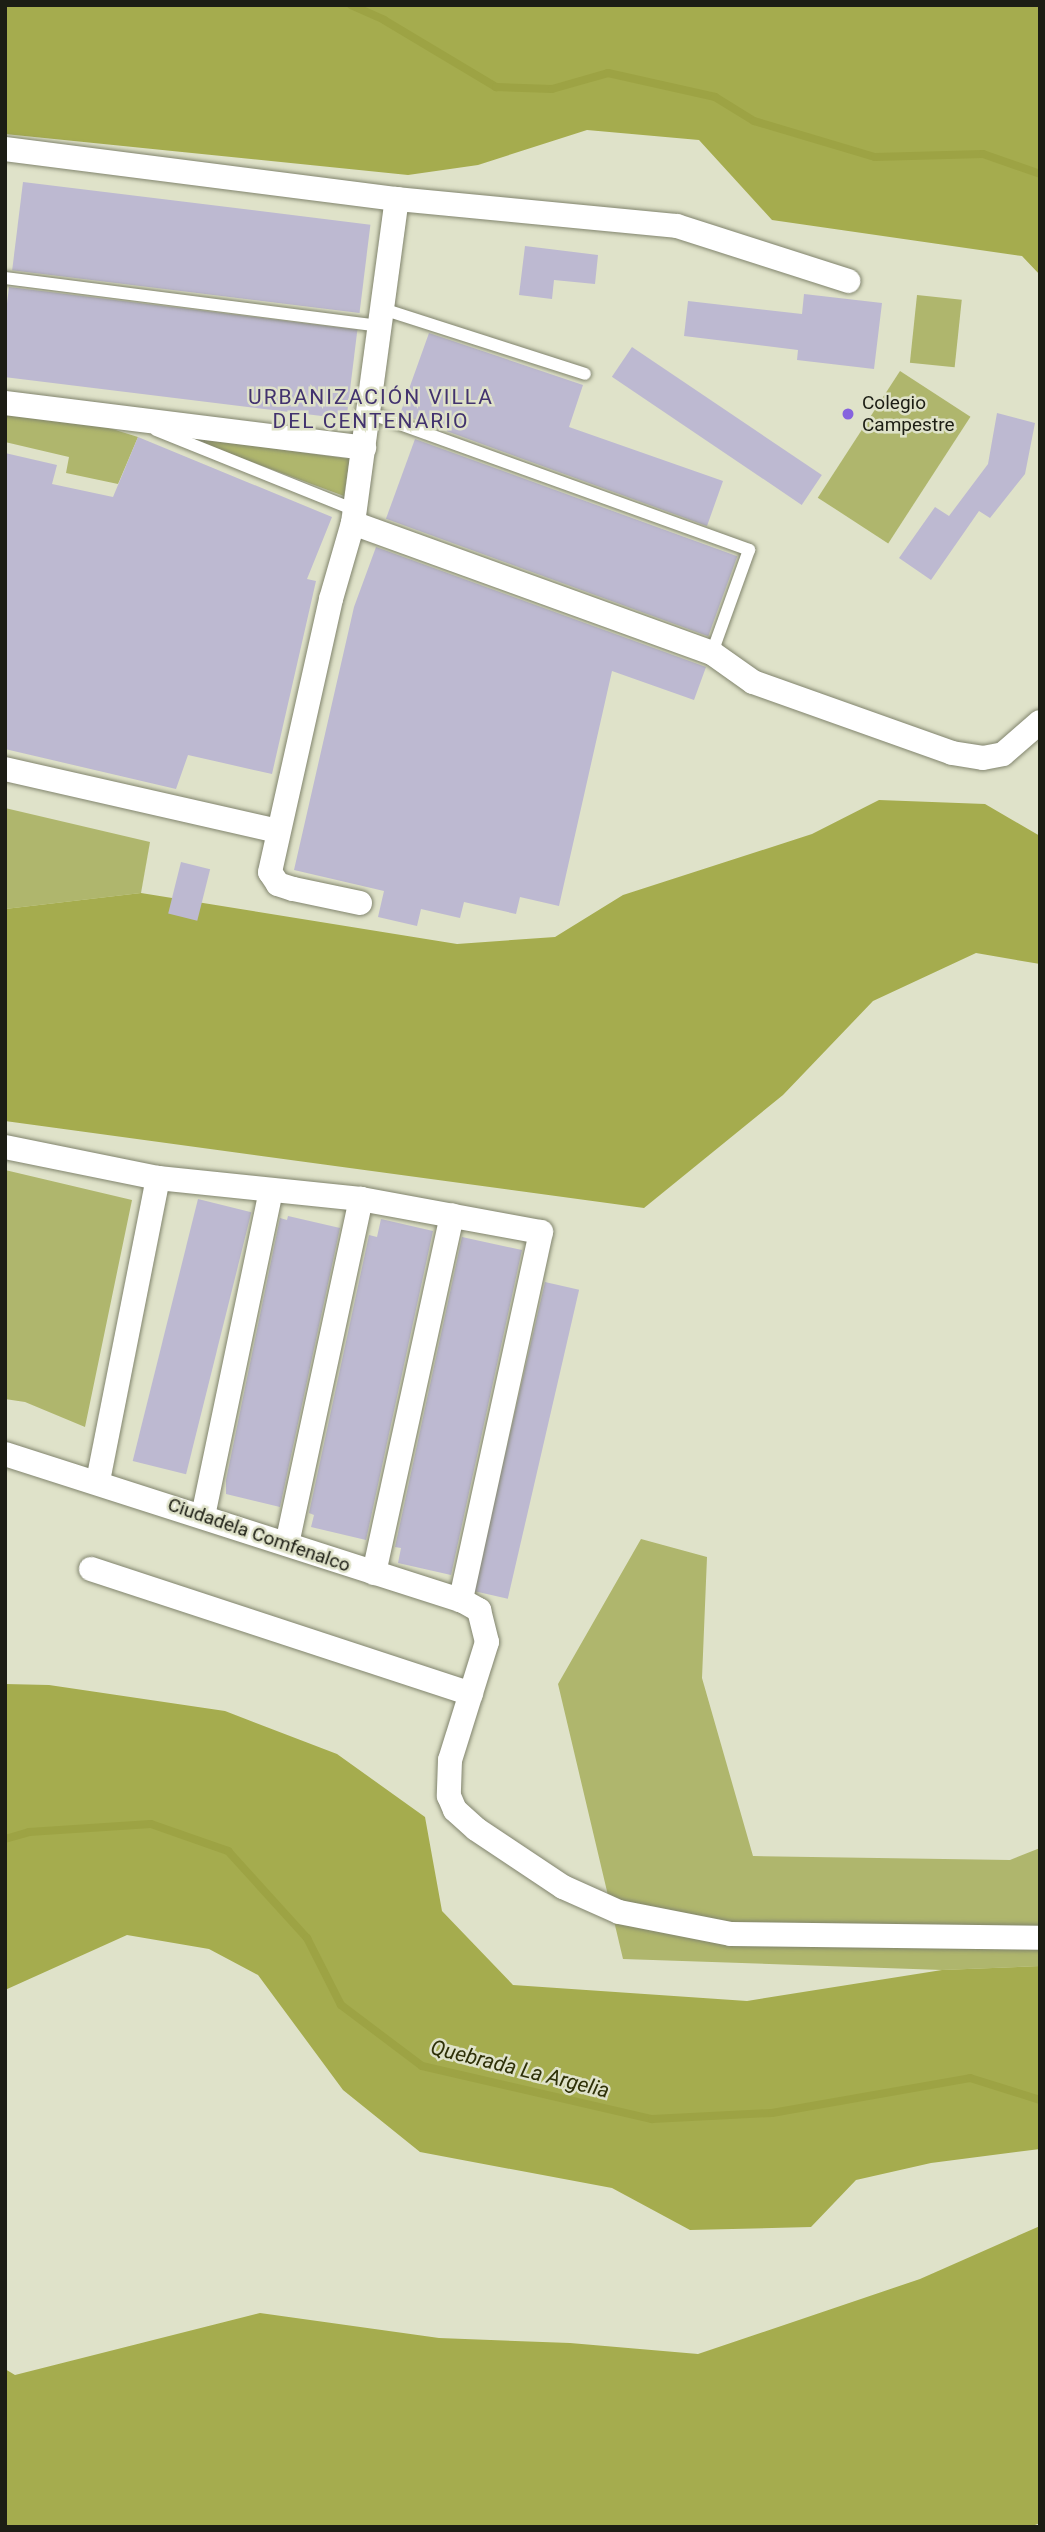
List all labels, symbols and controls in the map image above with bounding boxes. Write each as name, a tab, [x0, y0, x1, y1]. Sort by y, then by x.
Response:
district label: URBANIZACIÓN VILLA DEL CENTENARIO	[250, 384, 492, 434]
place label: Colegio Campestre	[862, 392, 954, 436]
marker: Colegio Campestre	[840, 406, 856, 422]
street label: Ciudadela Comfenalco	[165, 1493, 353, 1577]
water label: Quebrada La Argelia	[428, 2035, 612, 2103]

